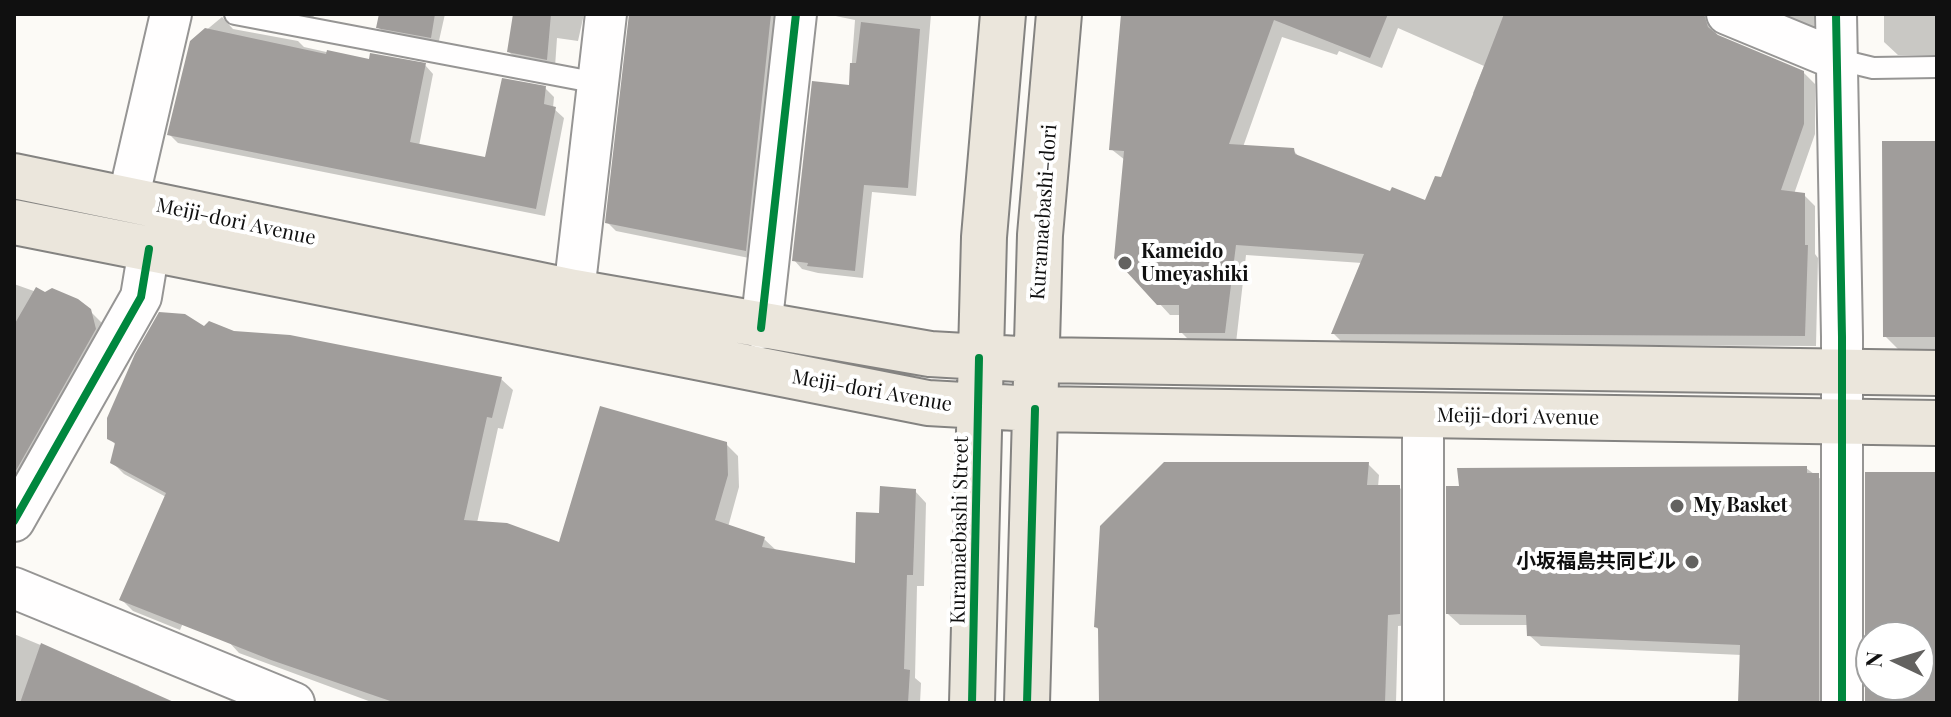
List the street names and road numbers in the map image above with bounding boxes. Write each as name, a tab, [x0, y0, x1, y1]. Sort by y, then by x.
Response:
street label: Kuramaebashi-dori	[1026, 123, 1062, 301]
street label: Meiji-dori Avenue	[154, 193, 318, 251]
street label: Meiji-dori Avenue	[790, 365, 954, 417]
street label: Meiji-dori Avenue	[1437, 404, 1599, 430]
street label: Kuramaebashi Street	[946, 436, 974, 624]

